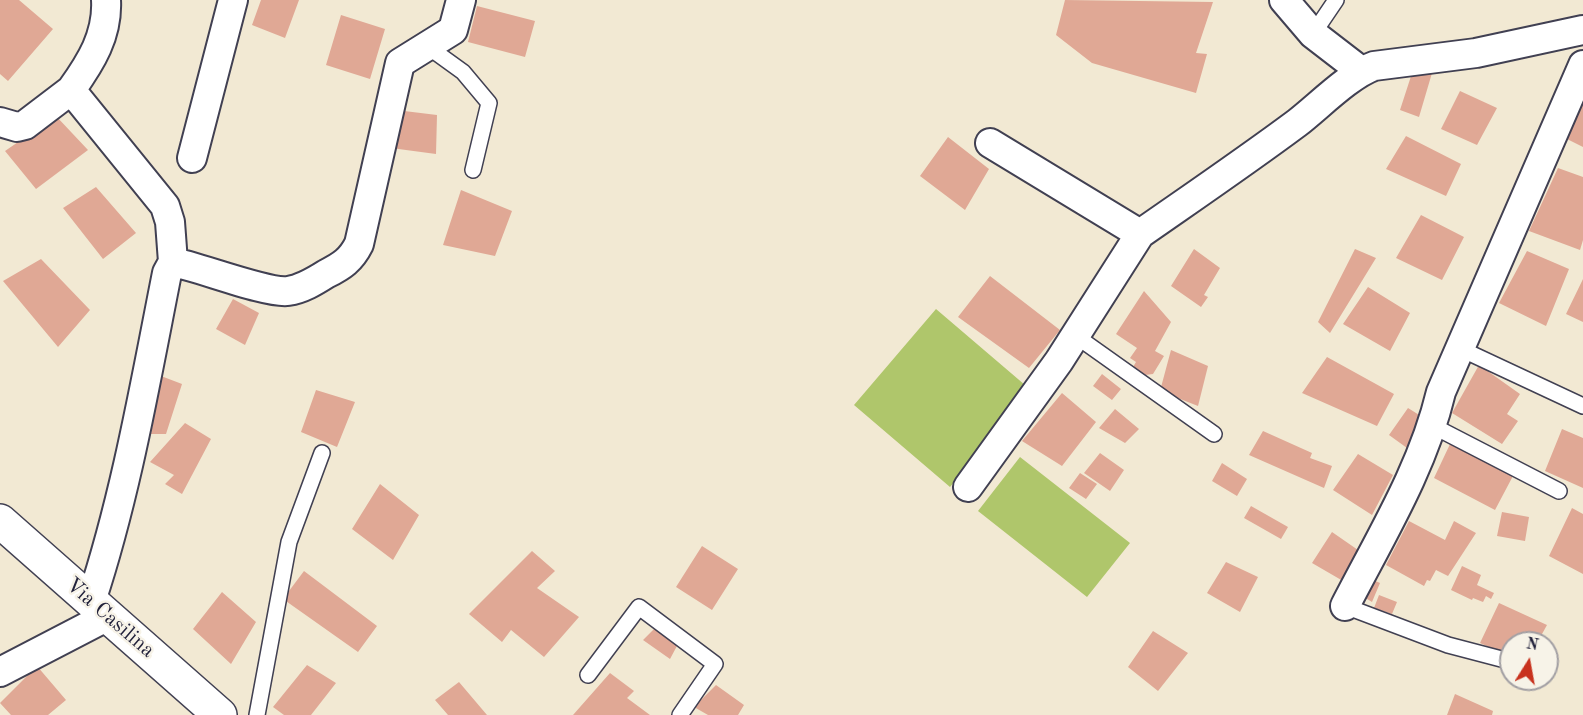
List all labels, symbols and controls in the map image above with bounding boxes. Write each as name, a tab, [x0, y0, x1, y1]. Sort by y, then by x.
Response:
street label: Via Casilina	[60, 573, 160, 663]
north arrow	[1499, 631, 1559, 691]
text: N	[1525, 636, 1540, 654]

